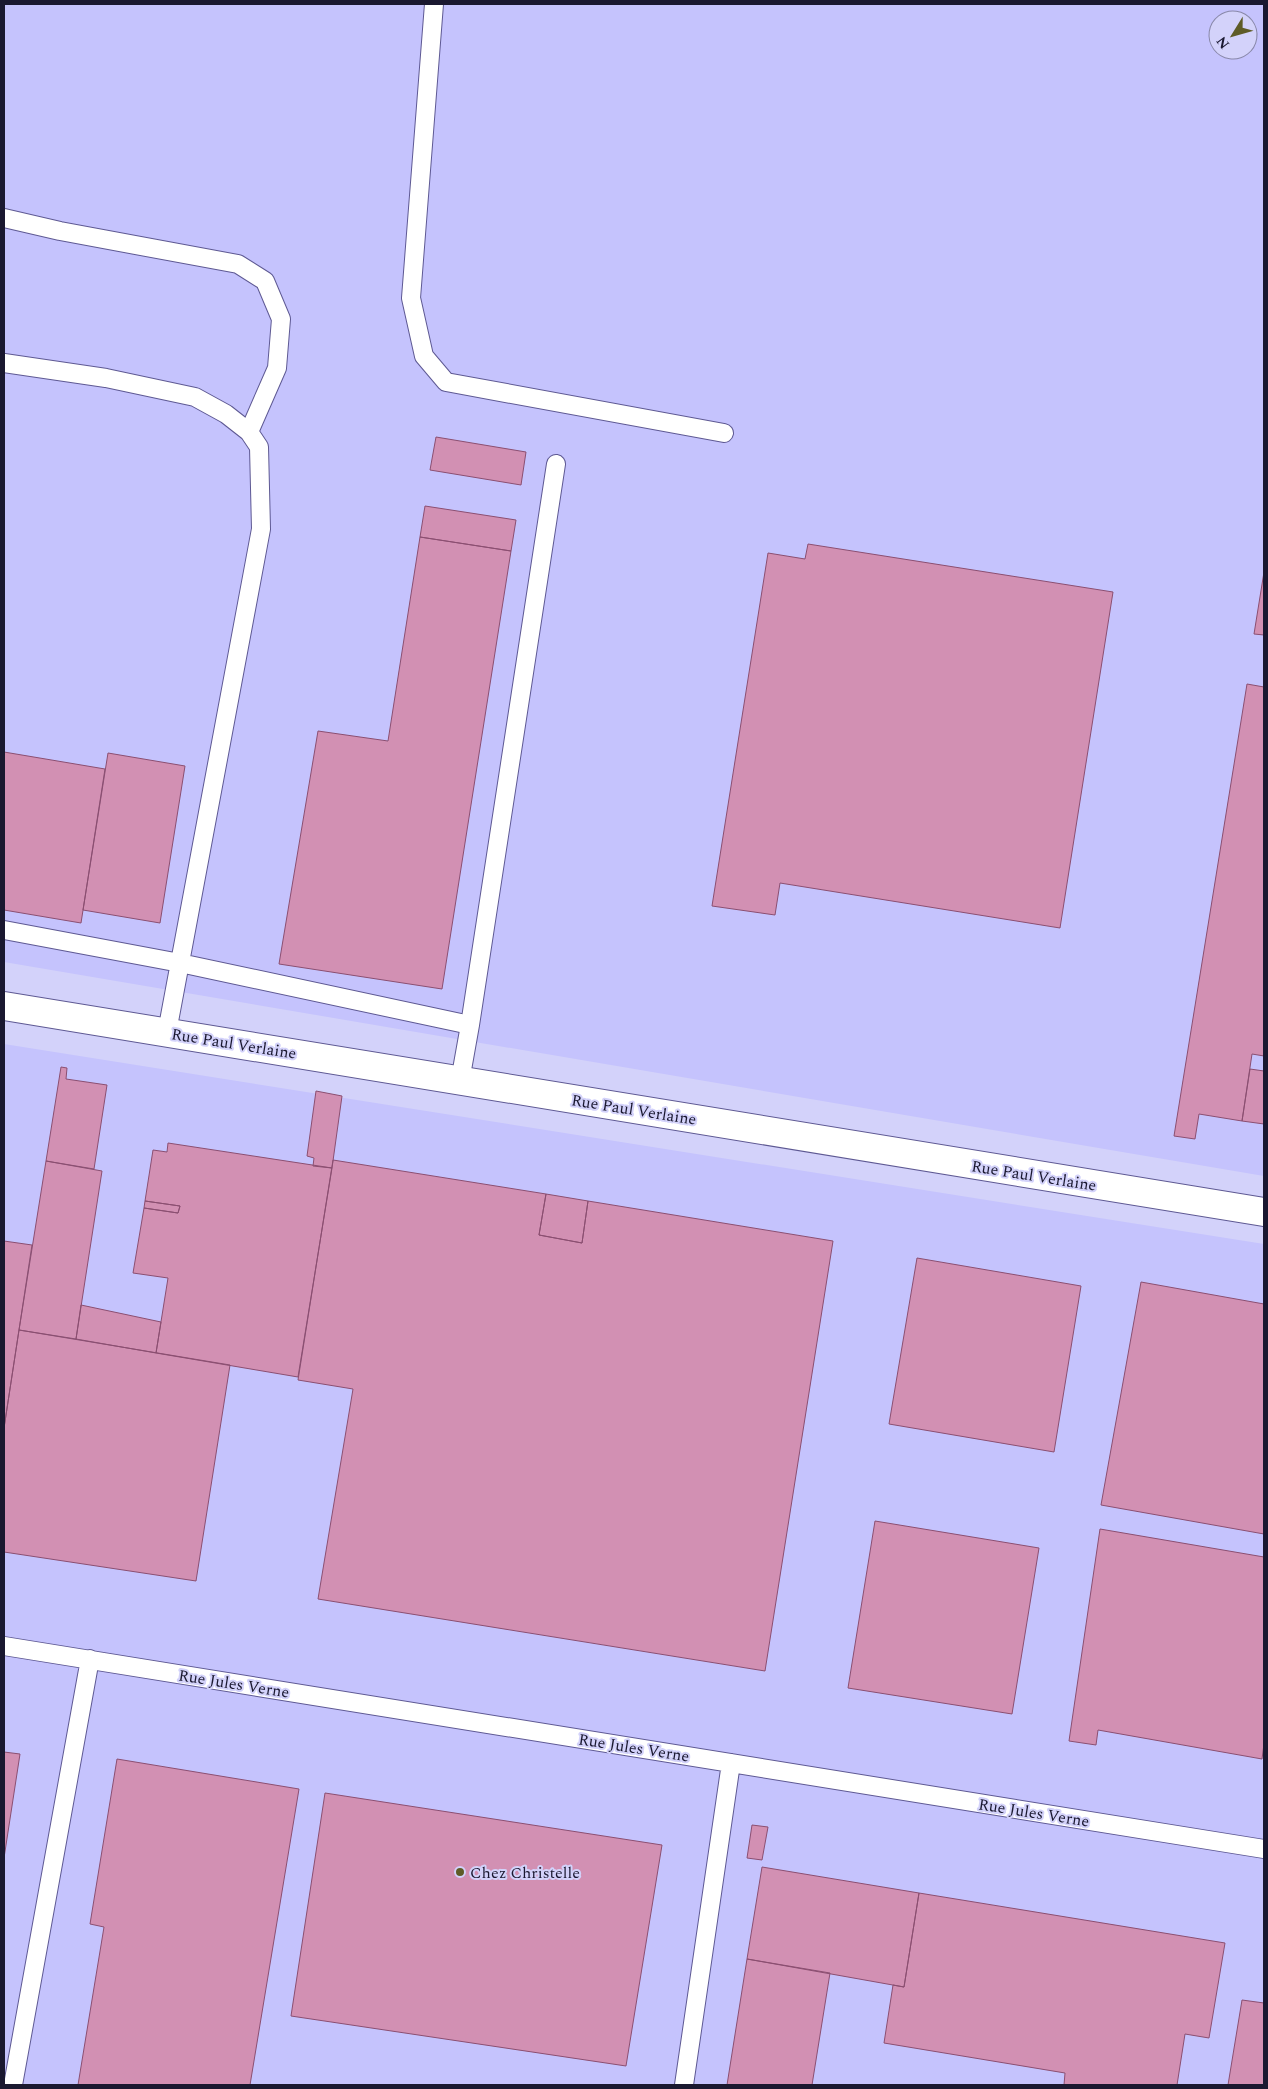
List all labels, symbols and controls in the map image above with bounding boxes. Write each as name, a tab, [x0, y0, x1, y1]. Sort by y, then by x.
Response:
north arrow	[1208, 10, 1258, 60]
text: N	[1211, 32, 1235, 53]
street label: Rue Paul Verlaine	[170, 1022, 298, 1066]
street label: Rue Paul Verlaine	[570, 1088, 698, 1132]
street label: Rue Paul Verlaine	[970, 1154, 1098, 1198]
street label: Rue Jules Verne	[177, 1663, 291, 1705]
street label: Rue Jules Verne	[577, 1727, 691, 1769]
street label: Rue Jules Verne	[977, 1792, 1091, 1834]
place label: Chez Christelle	[470, 1861, 580, 1885]
marker: Chez Christelle	[454, 1866, 466, 1878]

